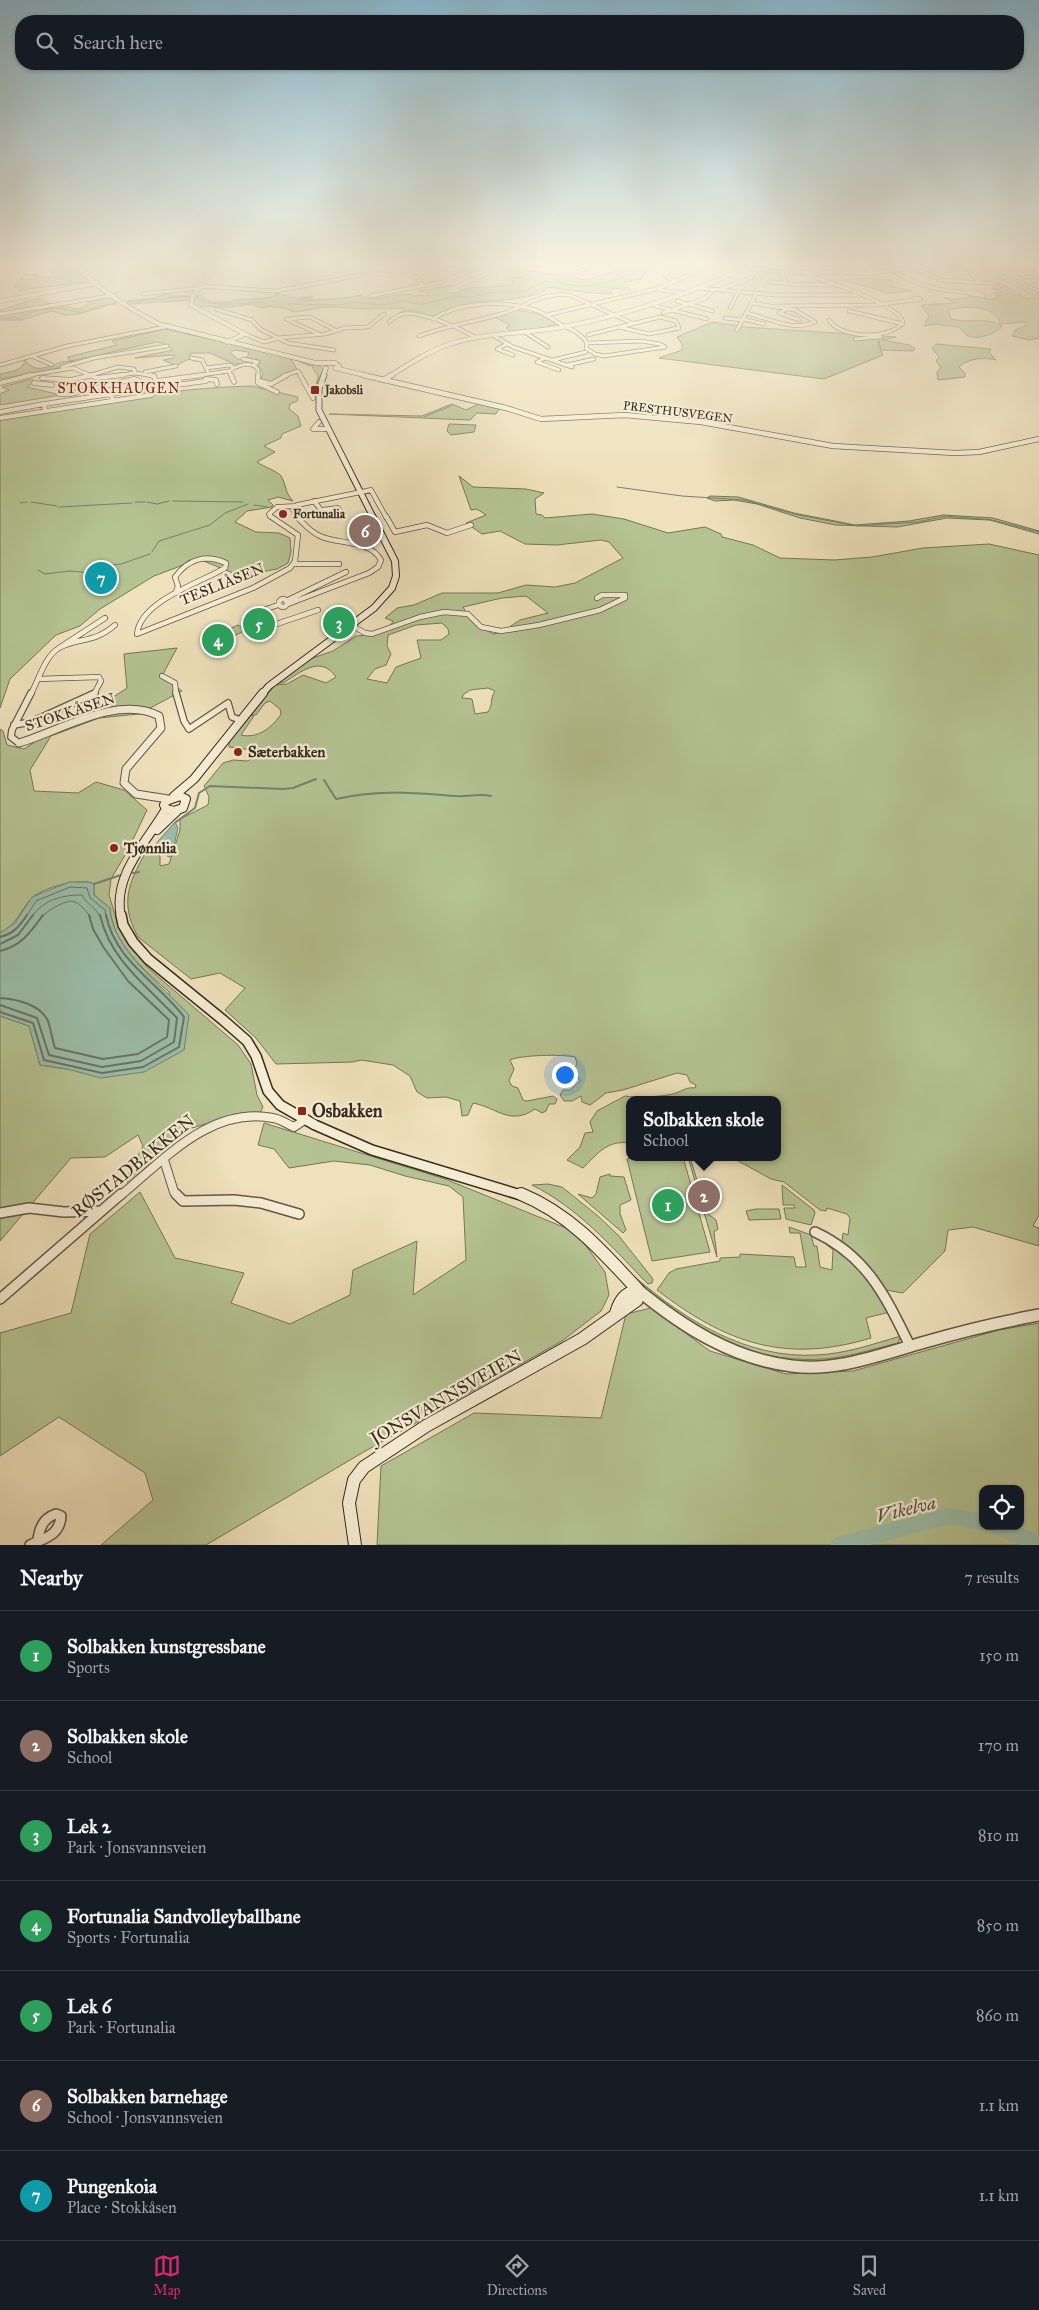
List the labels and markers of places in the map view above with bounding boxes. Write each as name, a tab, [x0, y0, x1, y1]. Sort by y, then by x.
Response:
place label: Jakobsli	[323, 383, 364, 398]
marker: Jakobsli	[309, 384, 321, 396]
place label: Fortunalia	[293, 507, 346, 521]
marker: Fortunalia	[277, 508, 289, 520]
pin: 6	[349, 512, 381, 550]
pin: 7	[85, 559, 117, 597]
pin: 3	[323, 604, 355, 642]
pin: 5	[243, 605, 275, 643]
pin: 4	[202, 621, 234, 659]
place label: Sæterbakken	[248, 743, 326, 761]
marker: Sæterbakken	[232, 746, 244, 758]
place label: Tjønnlia	[123, 839, 177, 858]
marker: Tjønnlia	[108, 842, 120, 854]
place label: Osbakken	[312, 1100, 383, 1122]
marker: Osbakken	[296, 1105, 308, 1117]
pin: 2	[688, 1177, 720, 1215]
pin: 1	[652, 1186, 684, 1224]

